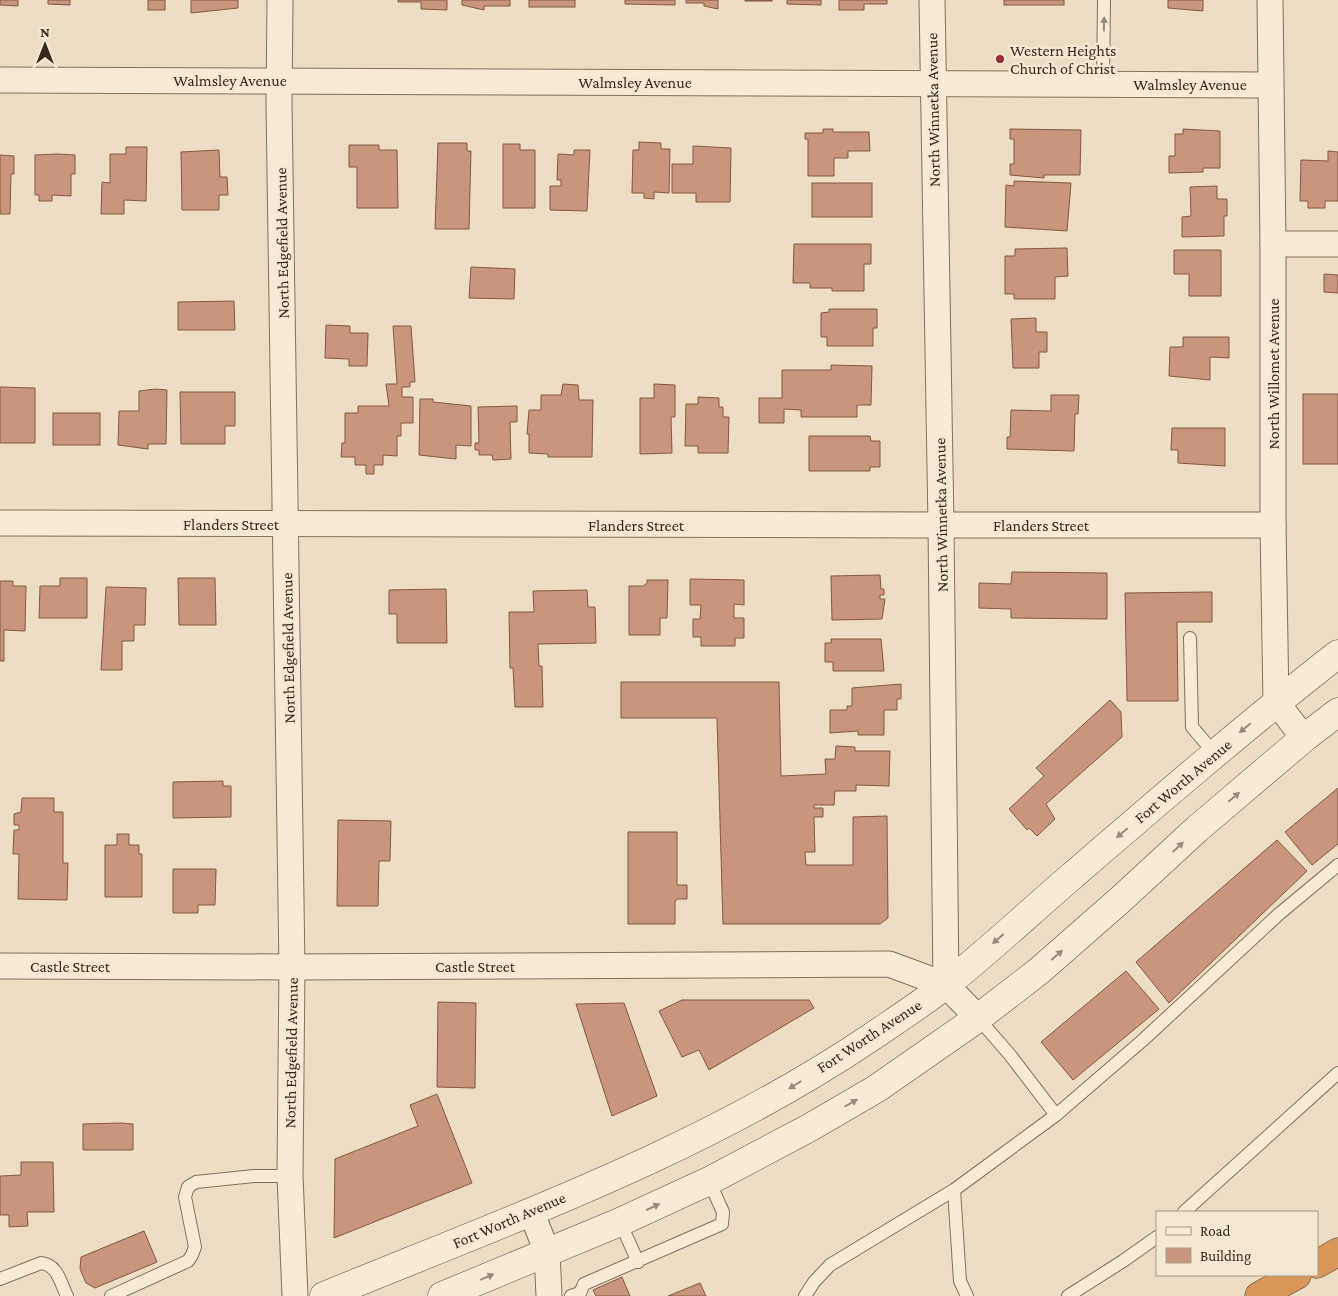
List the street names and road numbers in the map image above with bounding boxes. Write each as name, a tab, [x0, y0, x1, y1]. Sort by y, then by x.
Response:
street label: North Winnetka Avenue	[923, 33, 943, 187]
street label: Walmsley Avenue	[173, 72, 287, 90]
street label: Walmsley Avenue	[578, 74, 692, 92]
street label: Walmsley Avenue	[1133, 76, 1247, 94]
street label: North Edgefield Avenue	[272, 167, 293, 319]
street label: North Willomet Avenue	[1265, 298, 1282, 450]
street label: North Winnetka Avenue	[931, 438, 951, 592]
street label: Flanders Street	[183, 516, 280, 533]
street label: Flanders Street	[588, 517, 685, 534]
street label: Flanders Street	[993, 517, 1090, 534]
street label: North Edgefield Avenue	[278, 572, 299, 724]
street label: Fort Worth Avenue	[1131, 736, 1235, 826]
street label: Castle Street	[30, 958, 111, 975]
street label: Castle Street	[435, 958, 516, 975]
street label: North Edgefield Avenue	[281, 977, 302, 1129]
street label: Fort Worth Avenue	[814, 996, 924, 1076]
street label: Fort Worth Avenue	[450, 1189, 568, 1251]

